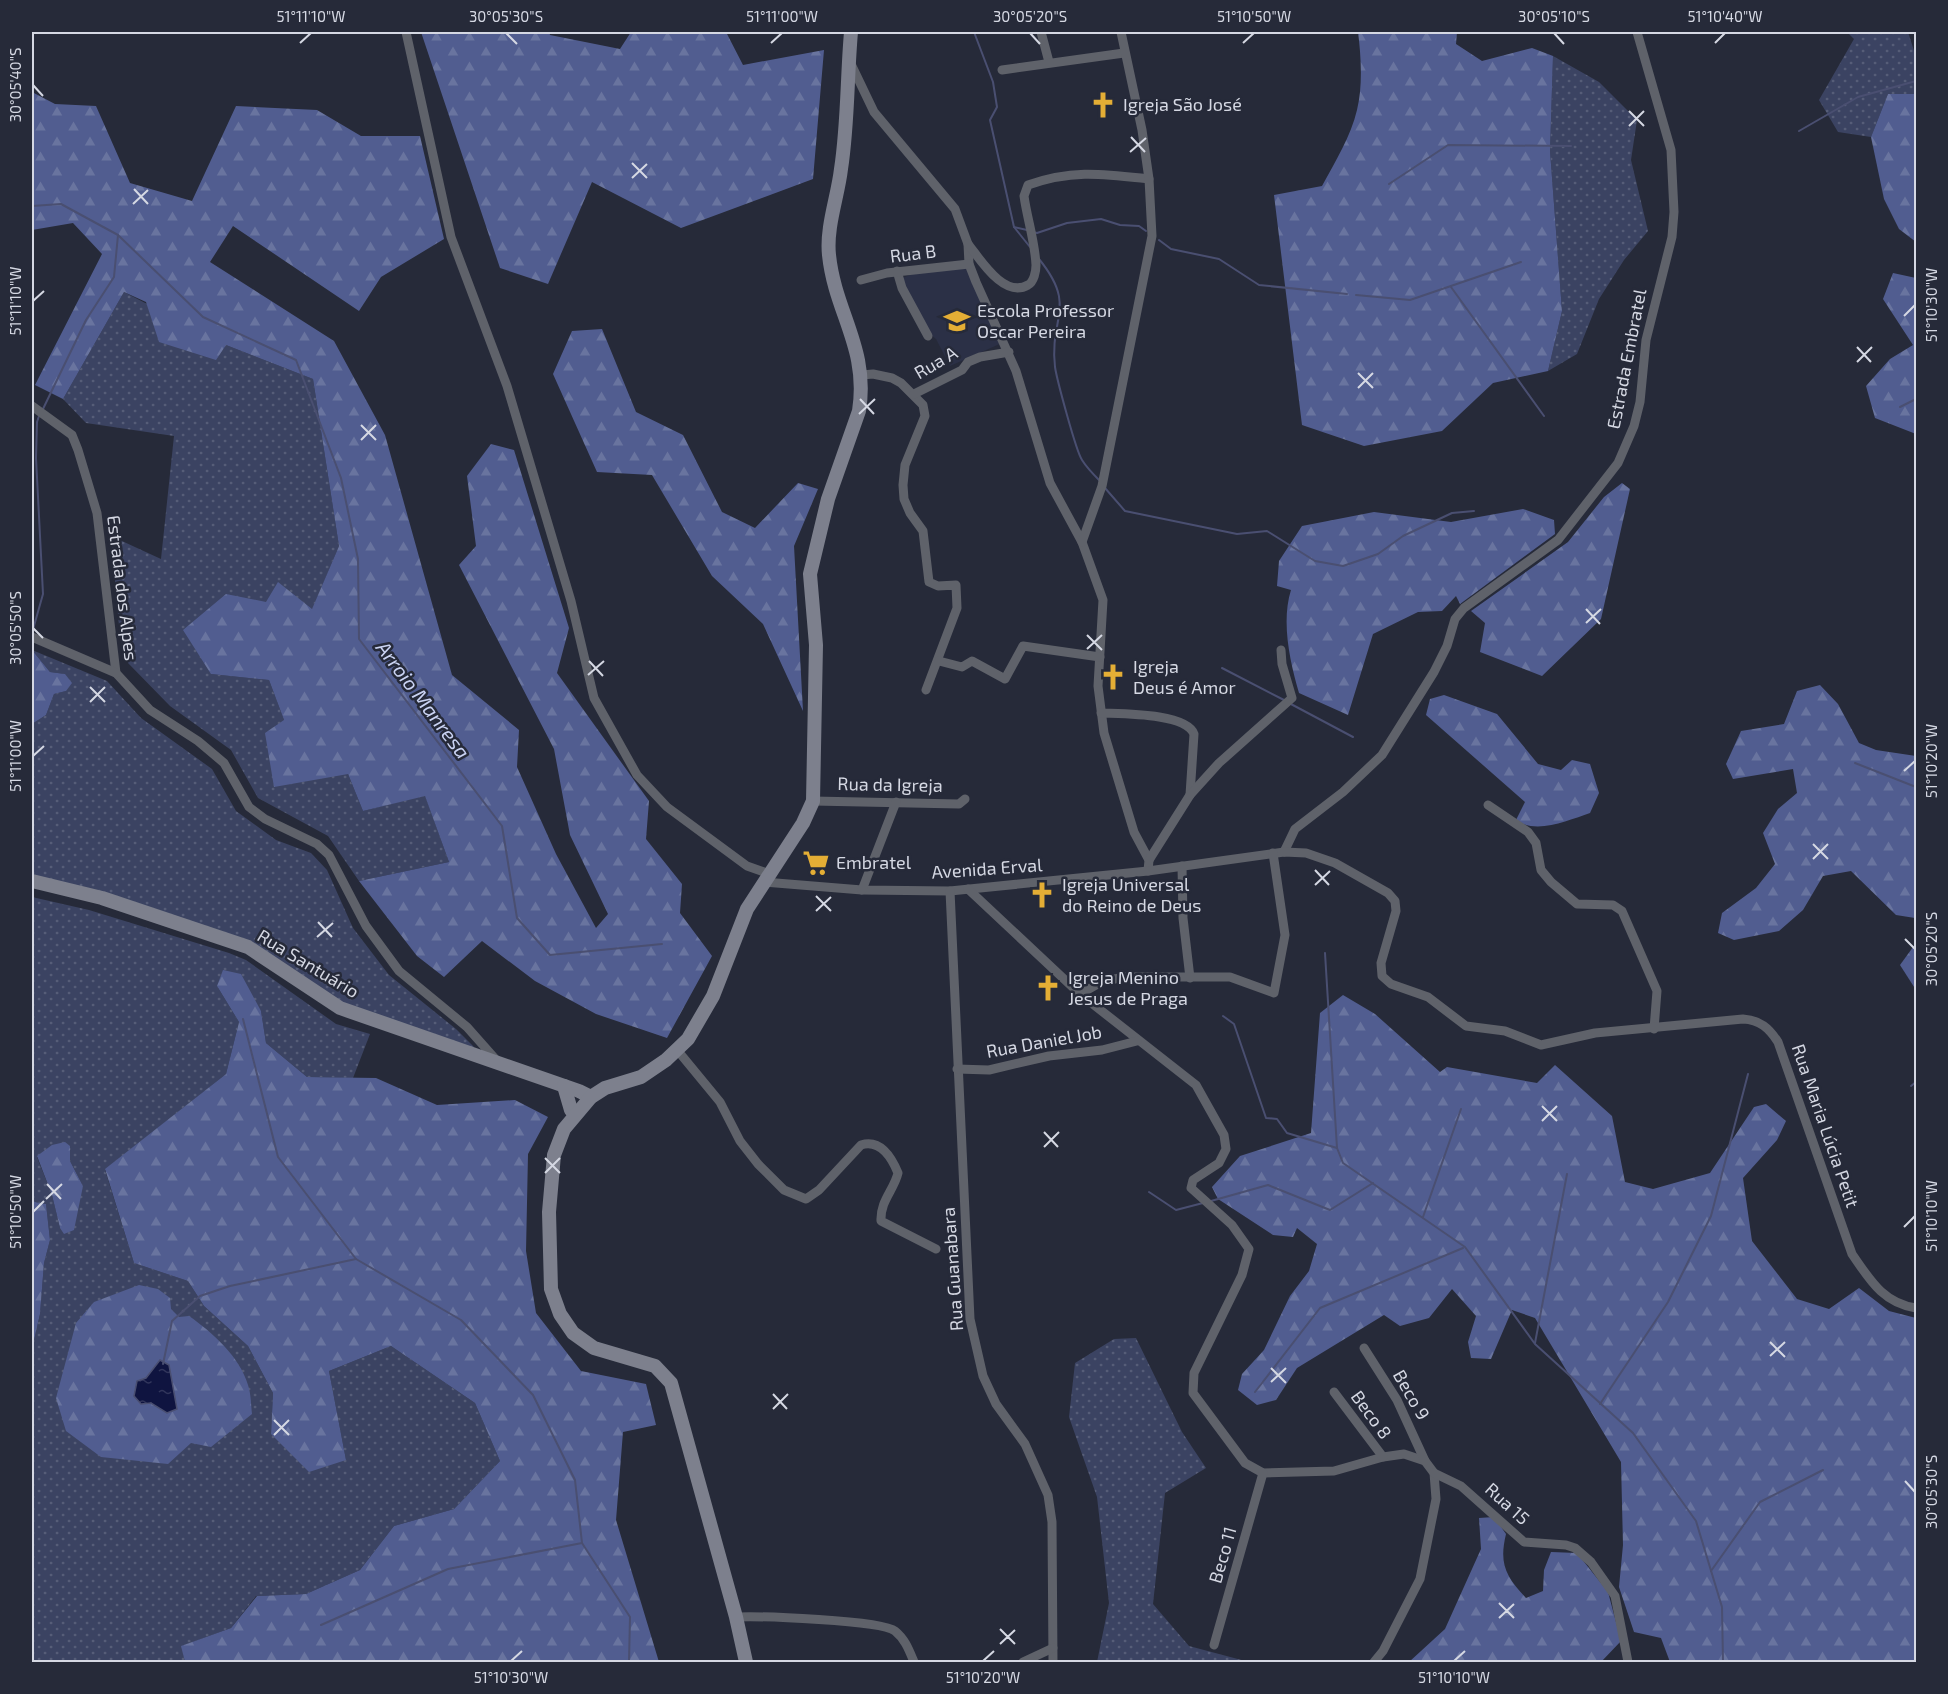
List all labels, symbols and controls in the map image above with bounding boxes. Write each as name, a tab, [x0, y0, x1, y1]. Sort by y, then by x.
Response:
text: 51°11'10"W	[276, 7, 346, 25]
text: 30°05'30"S	[469, 7, 543, 25]
text: 51°11'00"W	[746, 7, 818, 25]
text: 30°05'20"S	[993, 7, 1067, 25]
text: 51°10'50"W	[1217, 7, 1291, 25]
text: 30°05'10"S	[1518, 7, 1590, 25]
text: 51°10'40"W	[1687, 7, 1763, 25]
text: 30°05'40"S	[6, 48, 24, 122]
church icon: Igreja São José	[1088, 90, 1118, 120]
place label: Igreja São José	[1123, 93, 1242, 115]
street label: Rua B	[888, 239, 937, 267]
text: 51°11'10"W	[6, 266, 24, 336]
text: 51°10'30"W	[1922, 268, 1940, 342]
street label: Estrada Embratel	[1602, 286, 1651, 431]
place label: Escola Professor Oscar Pereira	[977, 299, 1114, 342]
school or university icon: Escola Professor Oscar Pereira	[942, 306, 972, 336]
street label: Rua A	[910, 341, 962, 383]
street label: Estrada dos Alpes	[103, 514, 143, 662]
text: 30°05'50"S	[6, 591, 24, 665]
water label: Arroio Manresa	[371, 635, 476, 763]
place label: Igreja Deus é Amor	[1133, 655, 1236, 698]
church icon: Igreja Deus é Amor	[1098, 662, 1128, 692]
text: 51°11'00"W	[6, 720, 24, 792]
text: 51°10'20"W	[1922, 724, 1940, 798]
street label: Rua da Igreja	[837, 772, 943, 796]
supermarket icon: Embratel	[801, 848, 831, 878]
place label: Embratel	[836, 851, 912, 873]
street label: Avenida Erval	[931, 853, 1044, 883]
place label: Igreja Universal do Reino de Deus	[1062, 873, 1201, 916]
church icon: Igreja Universal do Reino de Deus	[1027, 880, 1057, 910]
text: 30°05'20"S	[1922, 912, 1940, 986]
street label: Rua Santuário	[254, 924, 363, 1002]
place label: Igreja Menino Jesus de Praga	[1068, 966, 1188, 1009]
church icon: Igreja Menino Jesus de Praga	[1033, 973, 1063, 1003]
street label: Rua Daniel Job	[984, 1020, 1103, 1062]
street label: Rua Maria Lúcia Petit	[1788, 1041, 1864, 1210]
text: 51°10'50"W	[6, 1175, 24, 1249]
text: 51°10'10"W	[1922, 1180, 1940, 1252]
street label: Rua Guanabara	[937, 1206, 967, 1332]
street label: Beco 9	[1389, 1366, 1435, 1423]
street label: Beco 8	[1347, 1386, 1397, 1443]
text: 30°05'30"S	[1922, 1455, 1940, 1529]
street label: Rua 15	[1481, 1478, 1534, 1529]
street label: Beco 11	[1203, 1524, 1241, 1586]
text: 51°10'30"W	[474, 1668, 548, 1686]
text: 51°10'20"W	[946, 1668, 1020, 1686]
text: 51°10'10"W	[1418, 1668, 1490, 1686]

